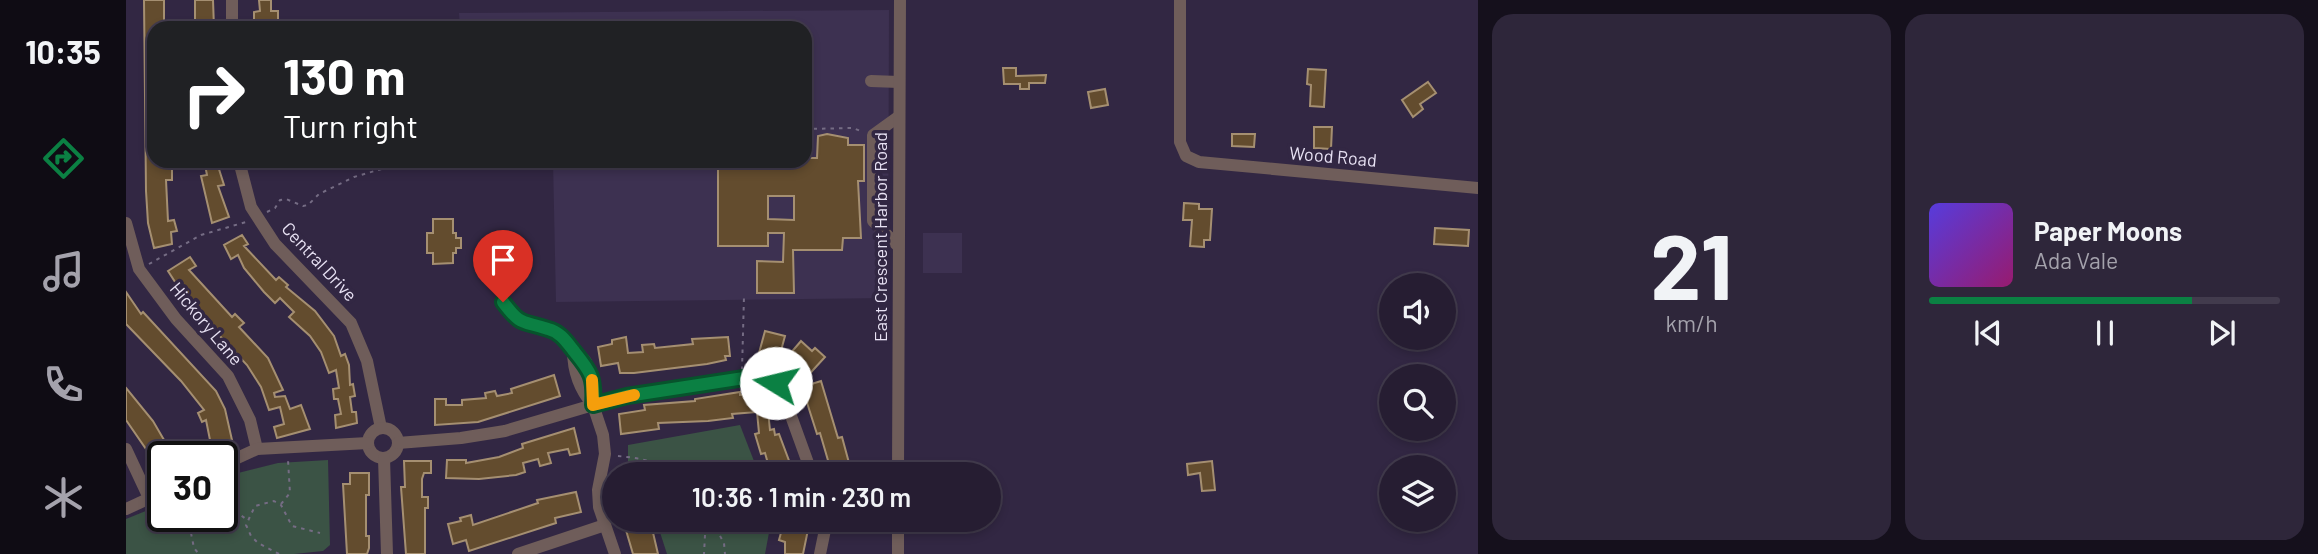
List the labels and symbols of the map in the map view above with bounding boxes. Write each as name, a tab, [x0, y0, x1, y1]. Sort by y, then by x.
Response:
street label: East Crescent Harbor Road	[869, 132, 891, 342]
street label: Wood Road	[1288, 141, 1378, 171]
street label: Central Drive	[277, 217, 362, 306]
pin	[473, 230, 533, 302]
street label: Hickory Lane	[166, 277, 248, 369]
position arrow	[739, 346, 813, 420]
speed limit sign: 30	[147, 441, 238, 532]

